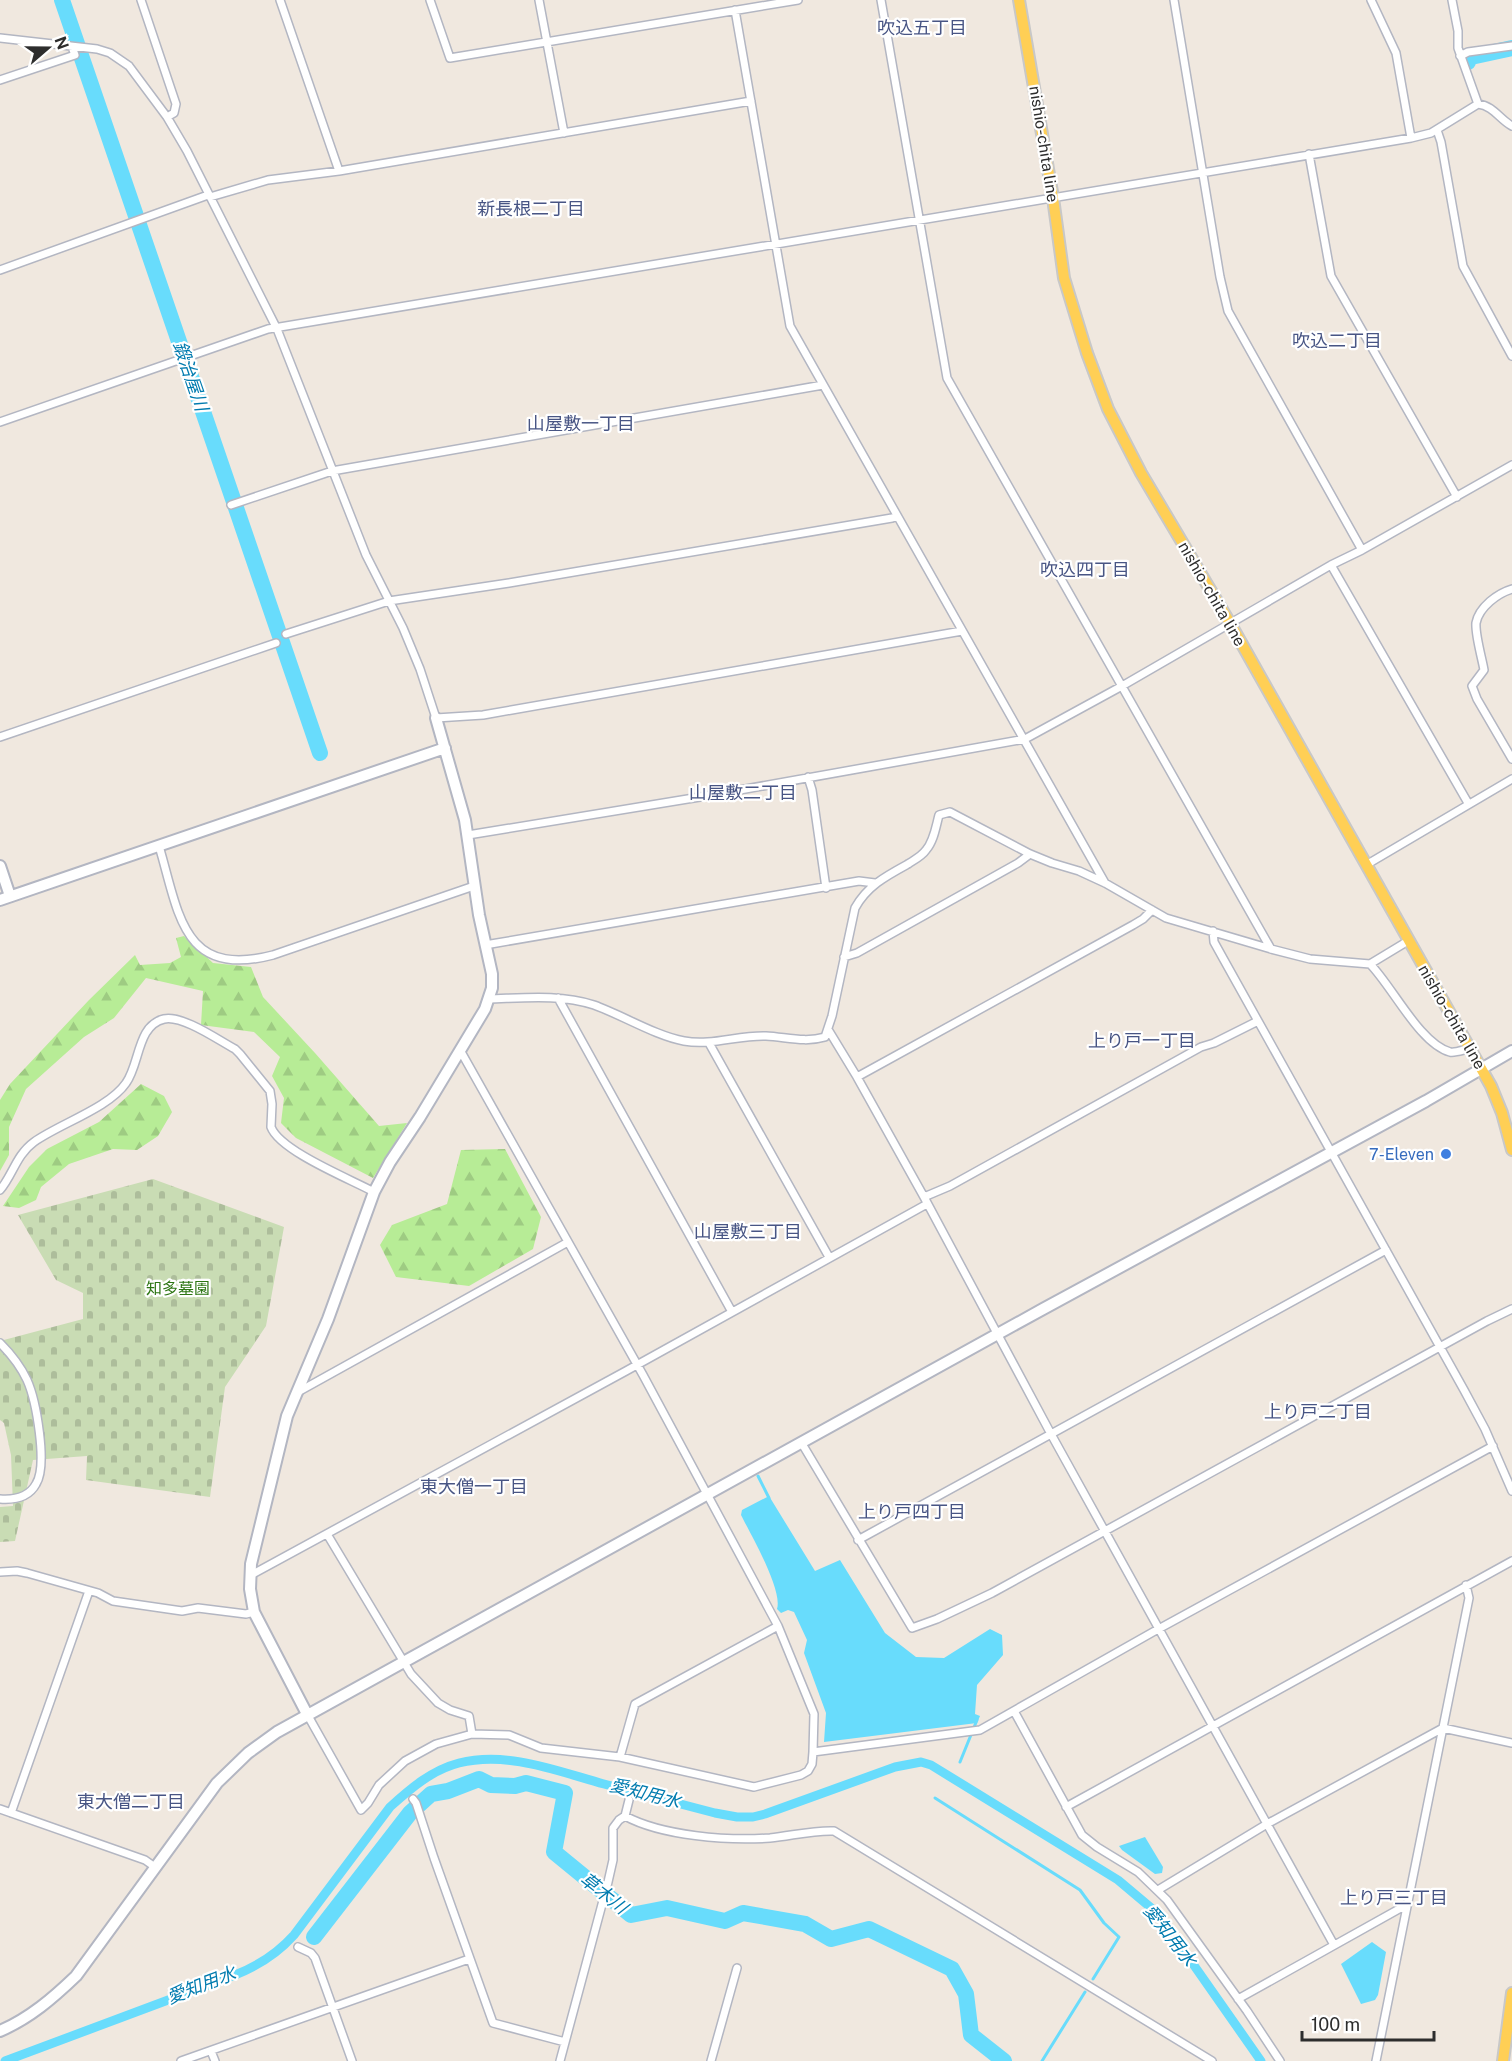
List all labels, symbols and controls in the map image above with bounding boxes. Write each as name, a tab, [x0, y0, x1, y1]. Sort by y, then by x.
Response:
district label: 吹込五丁目	[877, 17, 967, 38]
north arrow	[18, 18, 78, 78]
text: N	[51, 34, 73, 52]
street label: nishio-chita line	[1025, 84, 1063, 204]
district label: 新長根二丁目	[477, 198, 585, 219]
district label: 吹込二丁目	[1292, 330, 1382, 351]
water label: 鍛治屋川	[169, 339, 213, 415]
district label: 山屋敷一丁目	[527, 413, 635, 434]
street label: nishio-chita line	[1174, 538, 1250, 650]
district label: 吹込四丁目	[1040, 559, 1130, 580]
district label: 山屋敷二丁目	[689, 782, 797, 803]
street label: nishio-chita line	[1414, 961, 1490, 1073]
district label: 上り戸一丁目	[1088, 1030, 1196, 1051]
place label: 7-Eleven	[1369, 1145, 1434, 1164]
marker: 7-Eleven	[1439, 1147, 1453, 1161]
district label: 山屋敷三丁目	[694, 1221, 802, 1242]
park label: 知多墓園	[146, 1279, 210, 1298]
district label: 上り戸二丁目	[1264, 1401, 1372, 1422]
district label: 東大僧一丁目	[420, 1476, 528, 1497]
district label: 上り戸四丁目	[858, 1501, 966, 1522]
water label: 愛知用水	[608, 1774, 684, 1812]
district label: 東大僧二丁目	[77, 1791, 185, 1812]
water label: 草木川	[576, 1868, 633, 1919]
district label: 上り戸三丁目	[1340, 1887, 1448, 1908]
water label: 愛知用水	[1140, 1900, 1202, 1971]
water label: 愛知用水	[164, 1962, 240, 2008]
scale bar	[1302, 2004, 1434, 2042]
text: 100 m	[1311, 2014, 1360, 2035]

